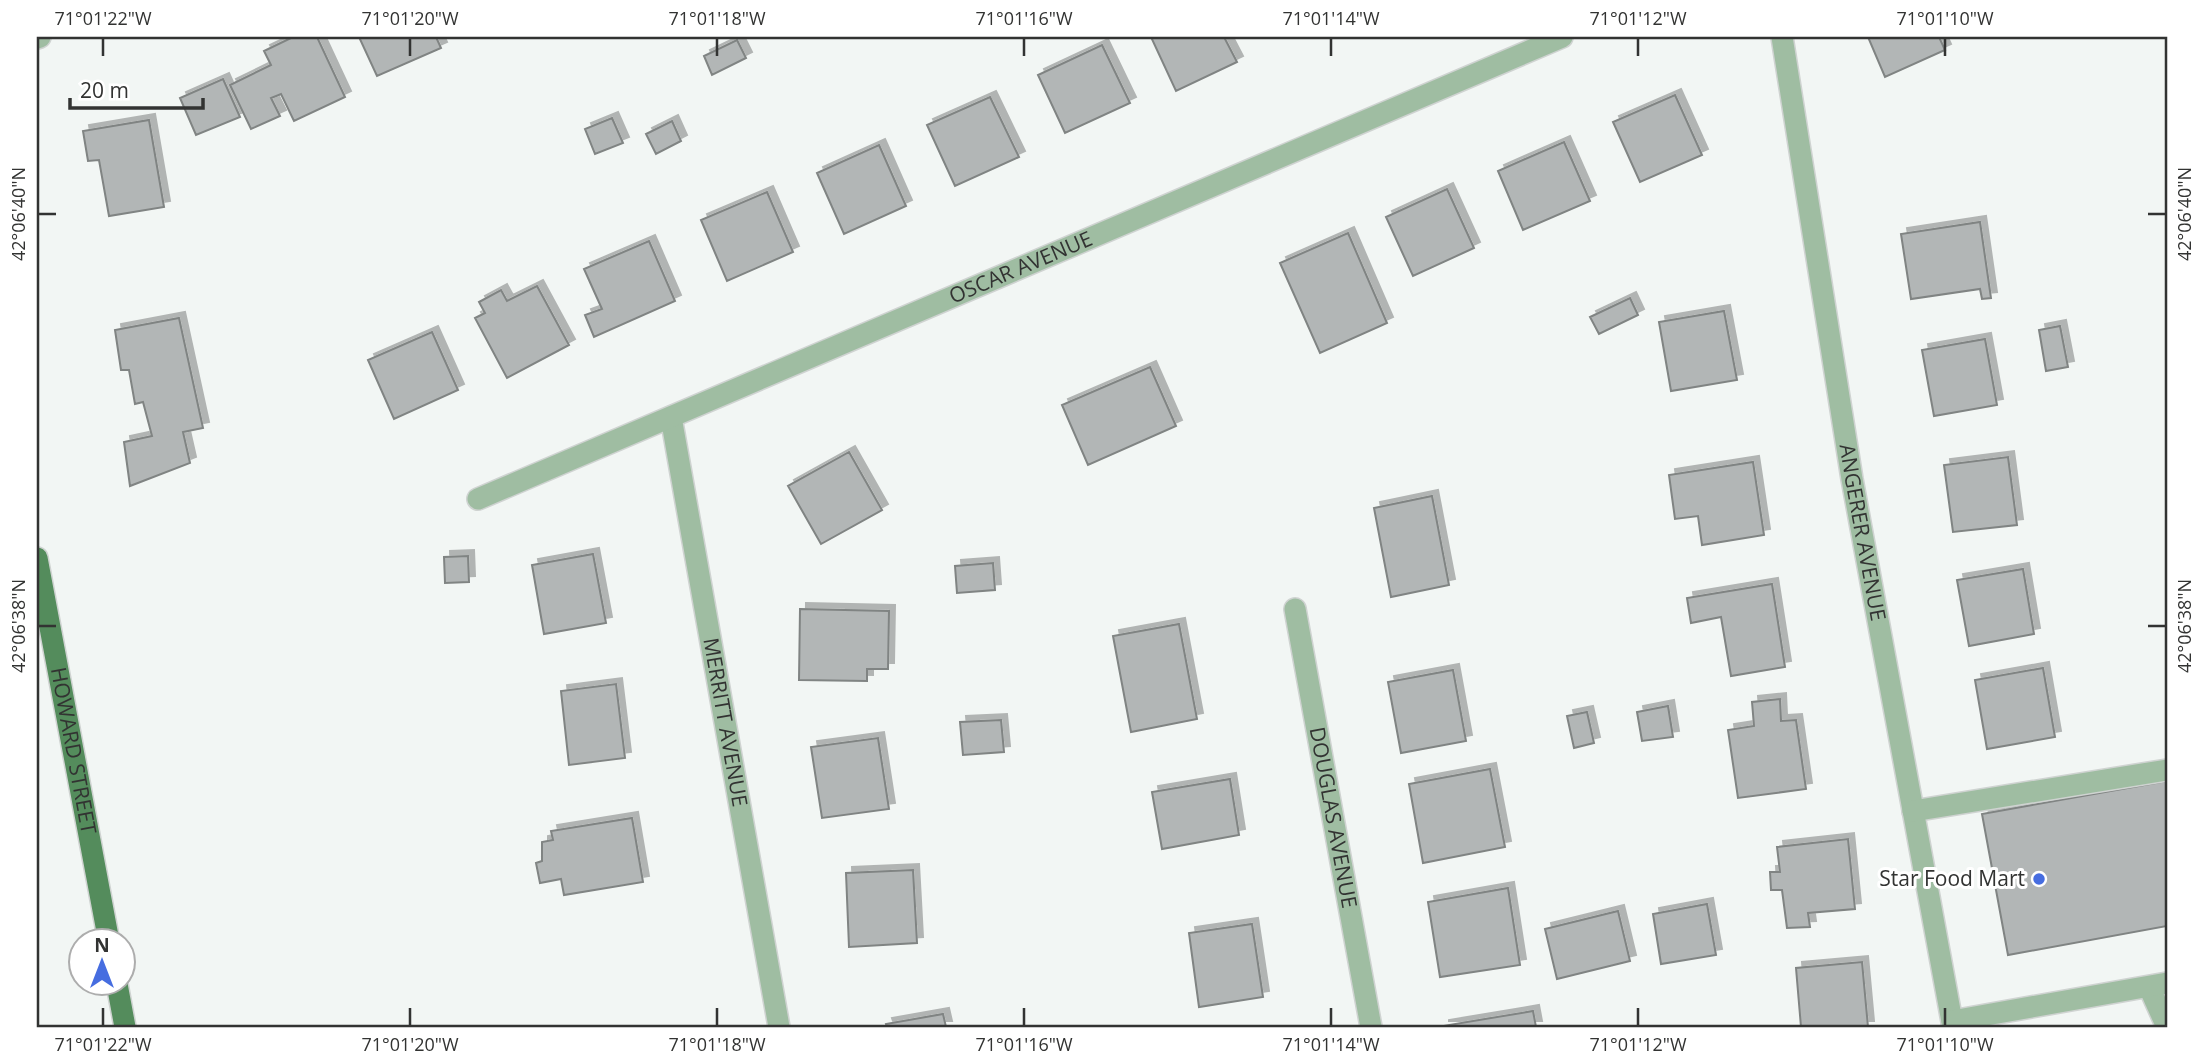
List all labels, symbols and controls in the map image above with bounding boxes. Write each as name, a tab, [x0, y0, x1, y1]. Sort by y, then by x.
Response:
text: 71°01'22"W	[54, 6, 152, 30]
text: 71°01'20"W	[361, 6, 459, 30]
text: 71°01'18"W	[668, 6, 766, 30]
text: 71°01'16"W	[975, 6, 1073, 30]
text: 71°01'14"W	[1282, 6, 1380, 30]
text: 71°01'12"W	[1589, 6, 1687, 30]
text: 71°01'10"W	[1896, 6, 1994, 30]
scale bar	[70, 66, 203, 110]
text: 20 m	[80, 76, 129, 104]
text: 42°06'40"N	[6, 167, 30, 261]
text: 42°06'40"N	[2172, 167, 2196, 261]
street label: OSCAR AVENUE	[944, 224, 1096, 310]
street label: ANGERER AVENUE	[1834, 442, 1893, 623]
text: 42°06'38"N	[6, 579, 30, 673]
text: 42°06'38"N	[2172, 579, 2196, 673]
street label: MERRITT AVENUE	[697, 635, 755, 809]
street label: HOWARD STREET	[45, 665, 104, 837]
street label: DOUGLAS AVENUE	[1304, 725, 1364, 910]
place label: Star Food Mart	[1879, 864, 2025, 892]
marker: Star Food Mart	[2031, 871, 2047, 887]
north arrow	[66, 928, 136, 998]
text: N	[94, 932, 110, 958]
text: 71°01'22"W	[54, 1032, 152, 1056]
text: 71°01'20"W	[361, 1032, 459, 1056]
text: 71°01'18"W	[668, 1032, 766, 1056]
text: 71°01'16"W	[975, 1032, 1073, 1056]
text: 71°01'14"W	[1282, 1032, 1380, 1056]
text: 71°01'12"W	[1589, 1032, 1687, 1056]
text: 71°01'10"W	[1896, 1032, 1994, 1056]

